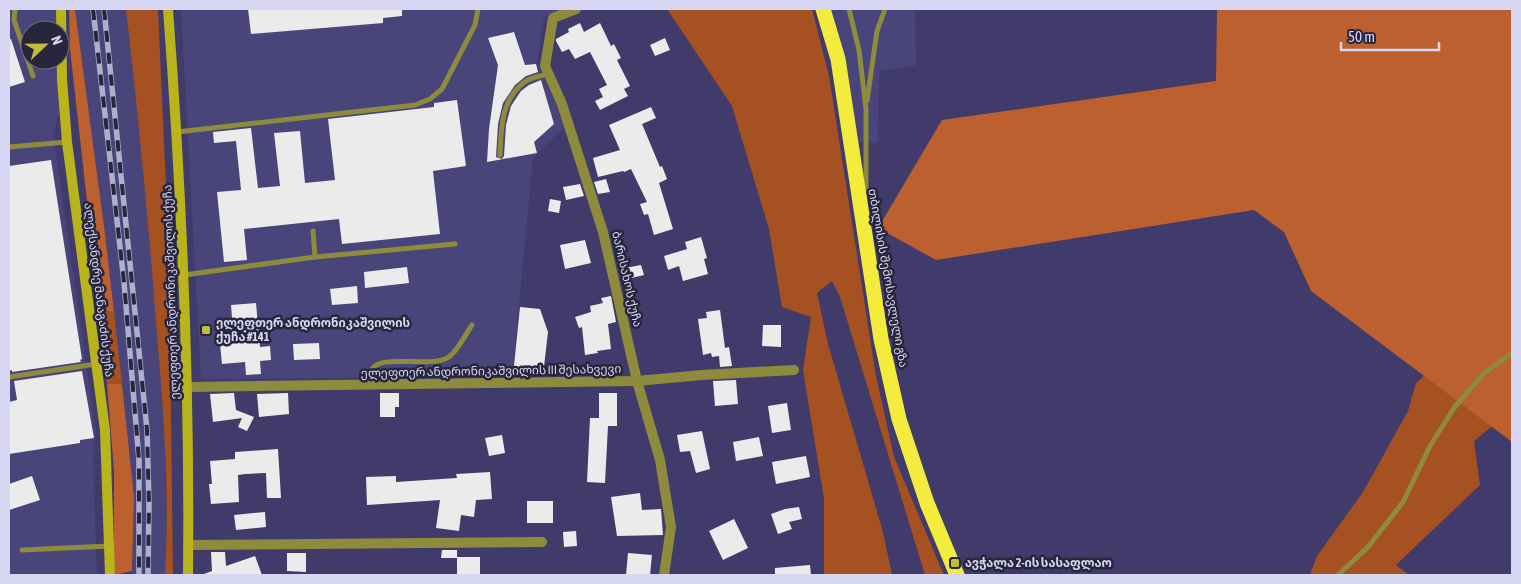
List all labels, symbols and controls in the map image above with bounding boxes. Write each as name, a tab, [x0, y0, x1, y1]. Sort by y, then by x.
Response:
north arrow	[20, 20, 70, 70]
scale bar	[1341, 20, 1438, 52]
text: 50 m	[1348, 28, 1375, 45]
text: N	[48, 33, 66, 47]
street label: ელეფთერ ანდრონიკაშვილის ქუჩა	[160, 184, 183, 400]
street label: თბილისის შემოსავლელი გზა	[864, 187, 911, 369]
street label: ალექსანდრე მანაგაძის ქუჩა	[80, 202, 117, 378]
street label: ბარისახოს ქუჩა	[609, 230, 645, 328]
place label: ელეფთერ ანდრონიკაშვილის ქუჩა #141	[216, 316, 410, 344]
marker: ელეფთერ ანდრონიკაშვილის ქუჩა #141	[200, 324, 212, 336]
street label: ელეფთერ ანდრონიკაშვილის III შესახვევი	[361, 362, 621, 381]
place label: ავჭალა 2-ის სასაფლაო	[965, 556, 1112, 571]
marker: ავჭალა 2-ის სასაფლაო	[949, 557, 961, 569]

